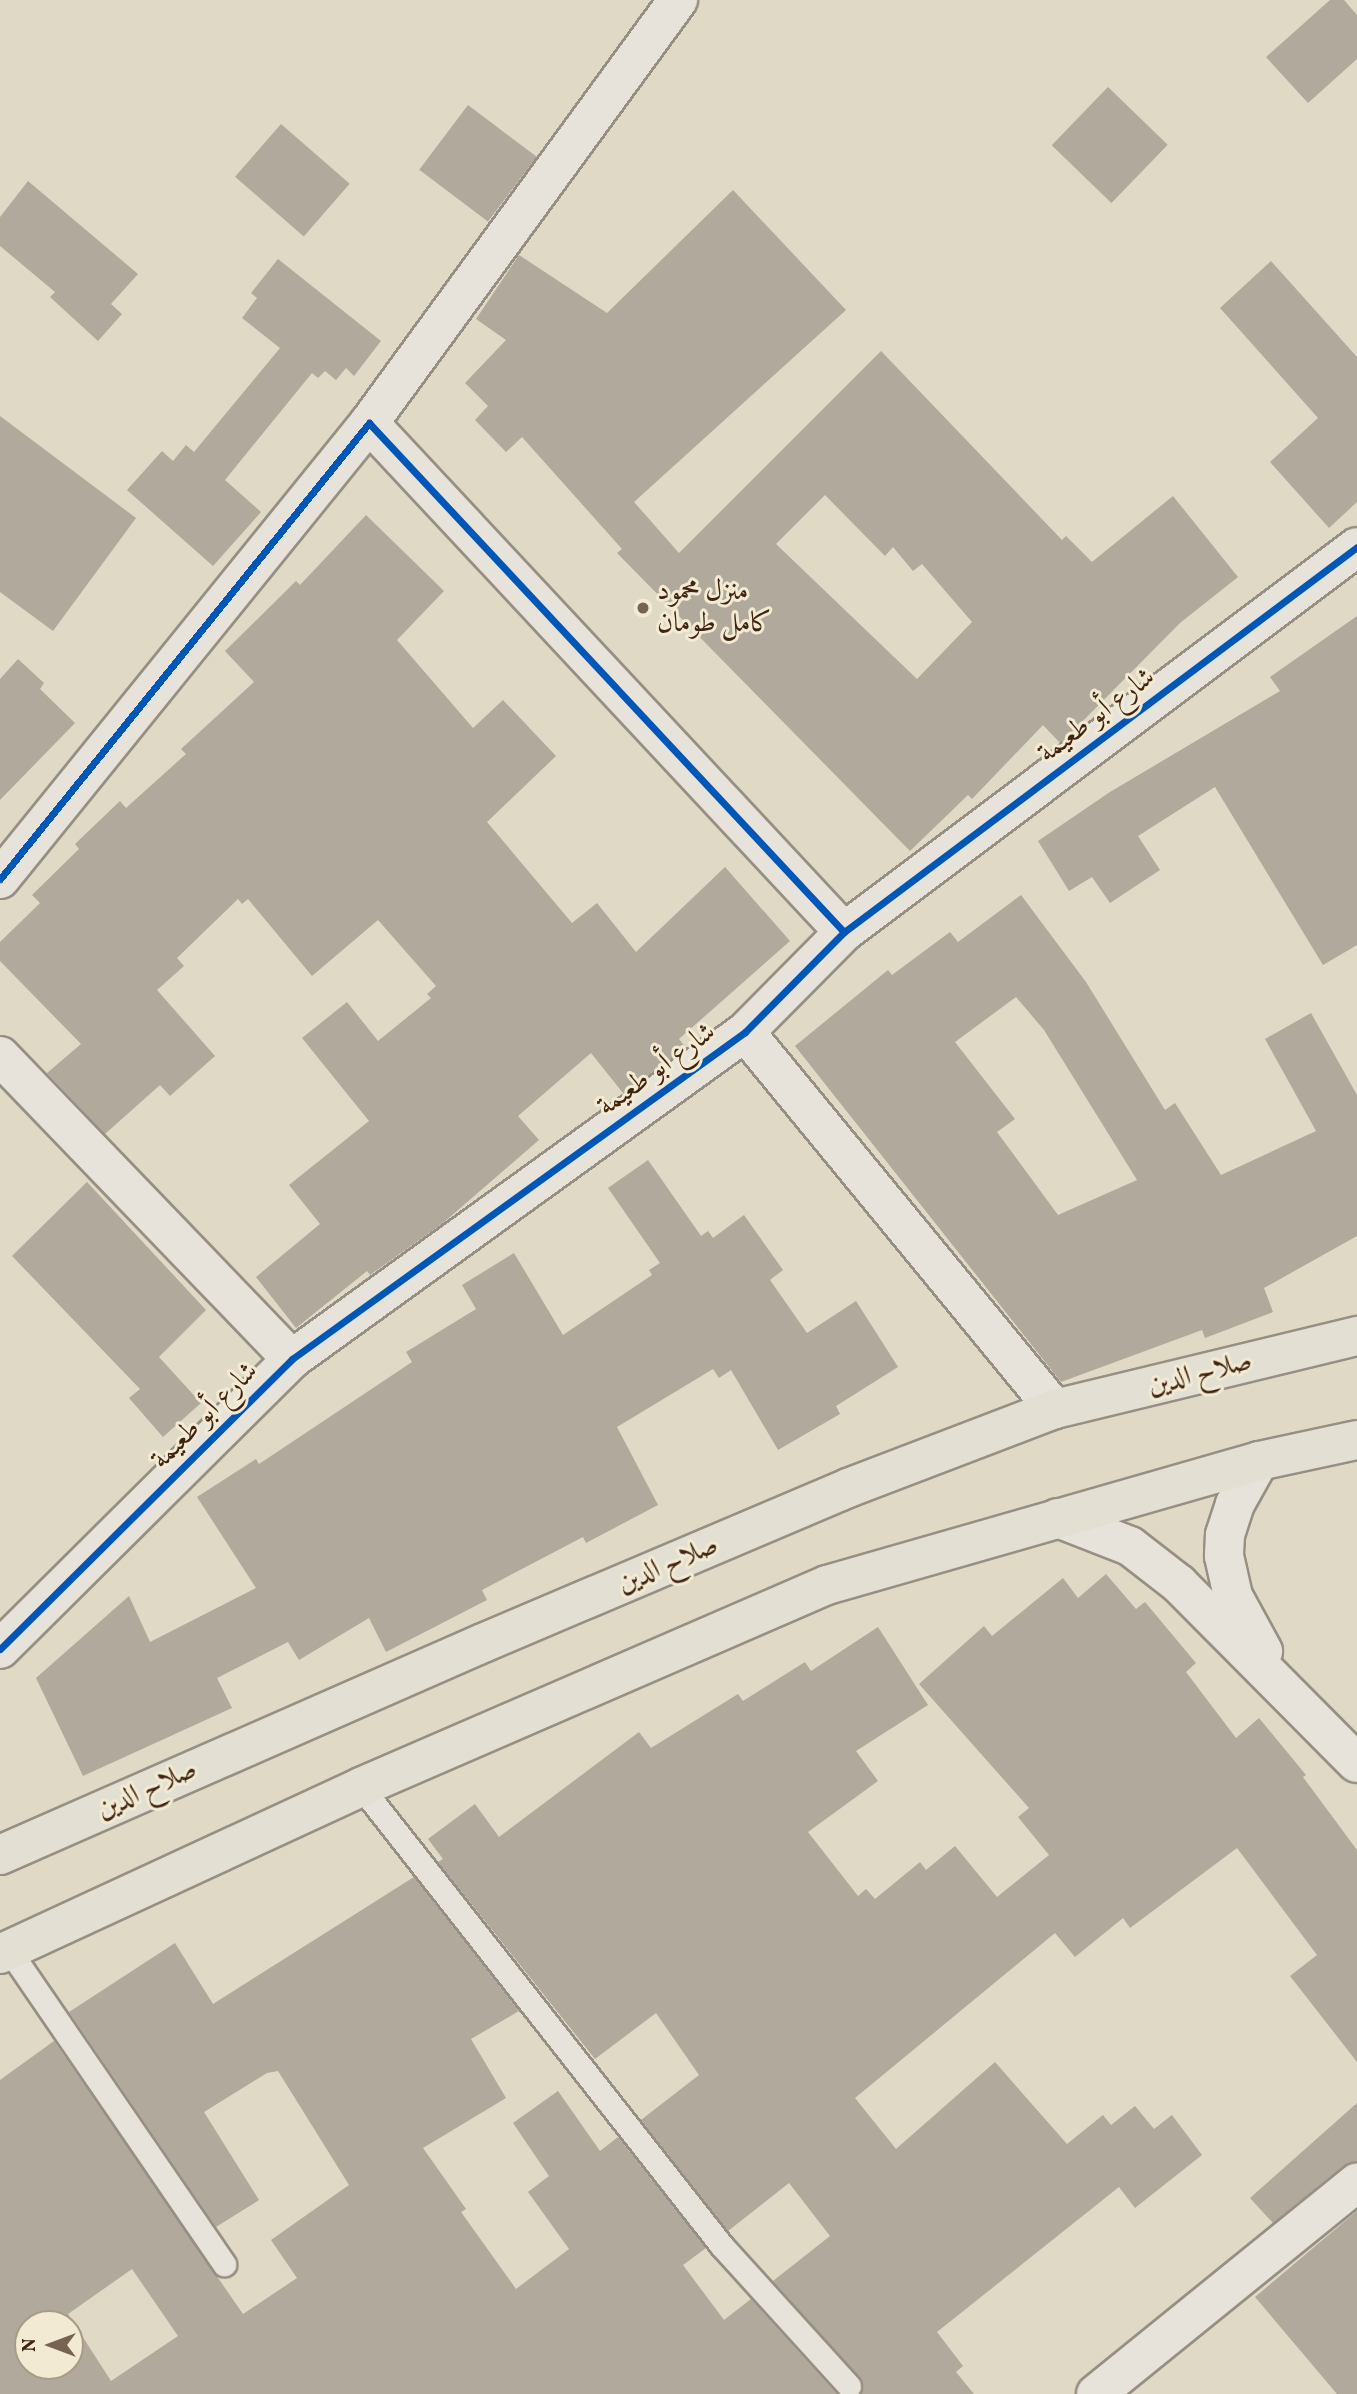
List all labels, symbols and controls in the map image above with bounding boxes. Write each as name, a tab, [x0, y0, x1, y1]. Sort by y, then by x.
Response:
place label: منزل محمود كامل طومان	[657, 575, 772, 641]
marker: منزل محمود كامل طومان	[635, 600, 651, 616]
street label: شارع أبو طعيمة	[1032, 661, 1162, 771]
street label: شارع أبو طعيمة	[591, 1016, 723, 1124]
street label: صلاح الدين	[1144, 1345, 1256, 1403]
street label: شارع أبو طعيمة	[144, 1355, 266, 1477]
street label: صلاح الدين	[612, 1529, 724, 1601]
street label: صلاح الدين	[92, 1753, 202, 1827]
north arrow	[14, 2310, 84, 2380]
text: N	[17, 2338, 43, 2352]

